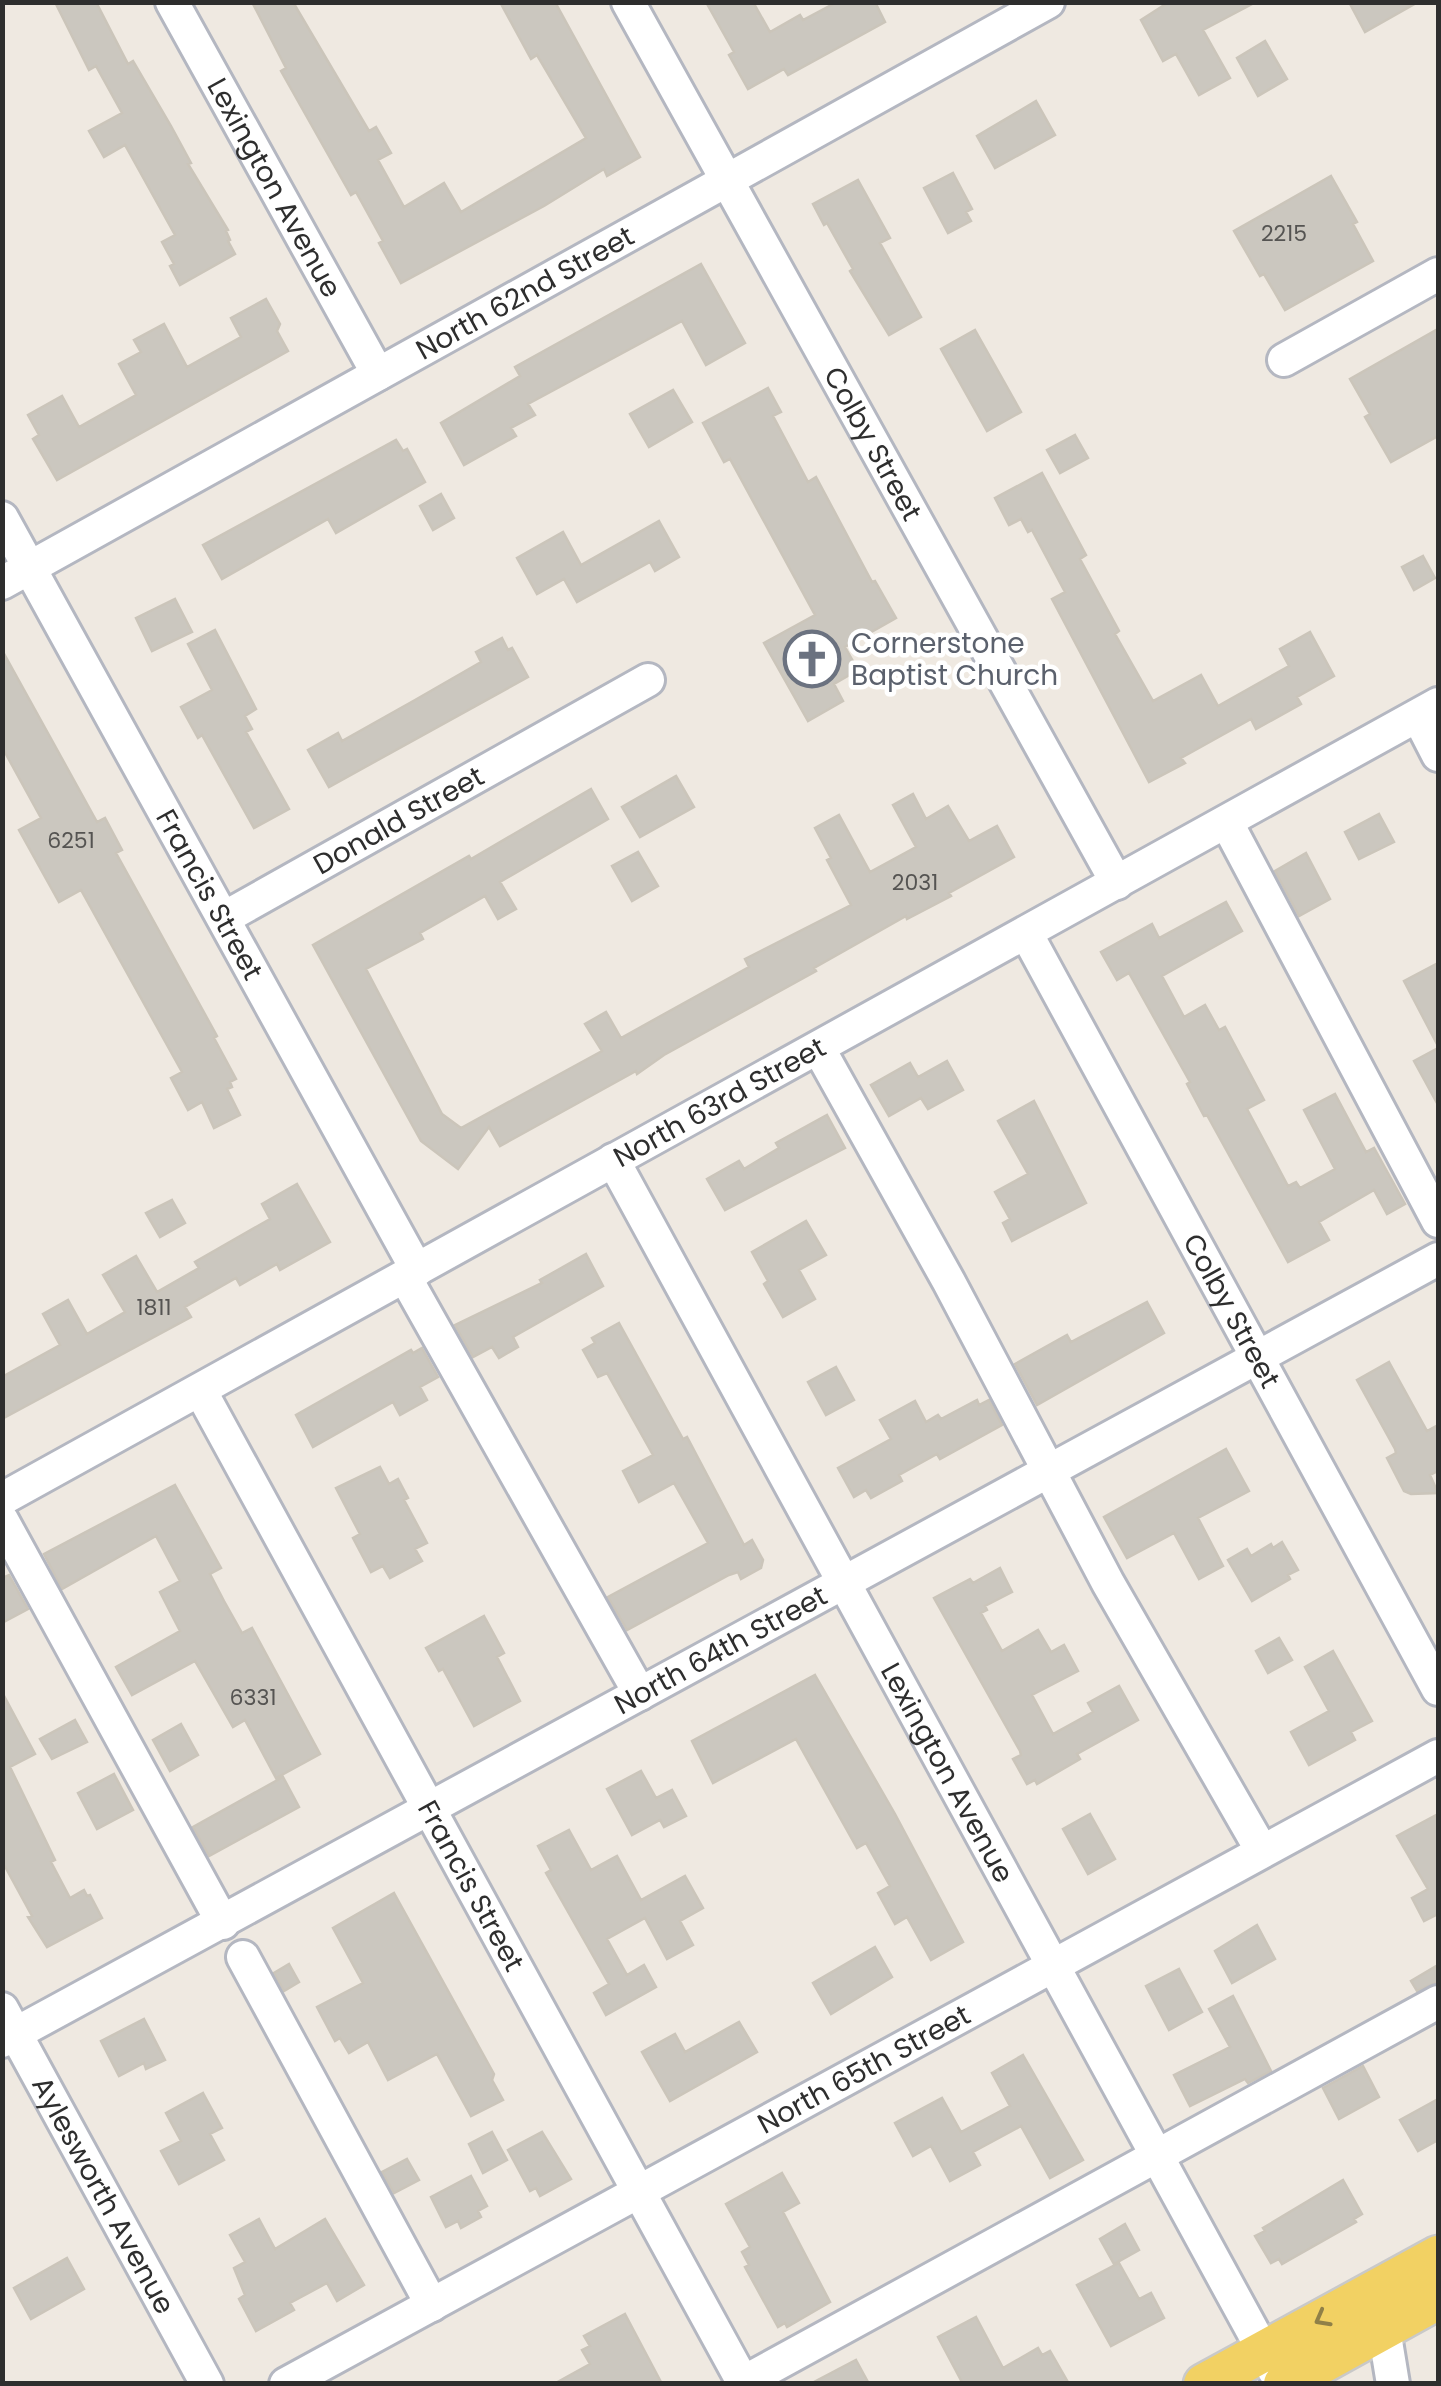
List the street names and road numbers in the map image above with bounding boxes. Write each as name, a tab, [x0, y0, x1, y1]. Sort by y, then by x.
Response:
street label: Lexington Avenue	[198, 71, 351, 304]
street label: North 62nd Street	[409, 217, 641, 369]
street label: Colby Street	[814, 360, 931, 528]
street label: Donald Street	[306, 757, 491, 884]
street label: Francis Street	[146, 802, 272, 987]
street label: North 63rd Street	[607, 1028, 833, 1177]
street label: Colby Street	[1173, 1227, 1289, 1395]
street label: North 64th Street	[607, 1576, 834, 1724]
street label: Lexington Avenue	[871, 1656, 1023, 1890]
street label: Francis Street	[408, 1793, 533, 1978]
street label: North 65th Street	[751, 1996, 977, 2143]
street label: Aylesworth Avenue	[22, 2069, 184, 2321]

